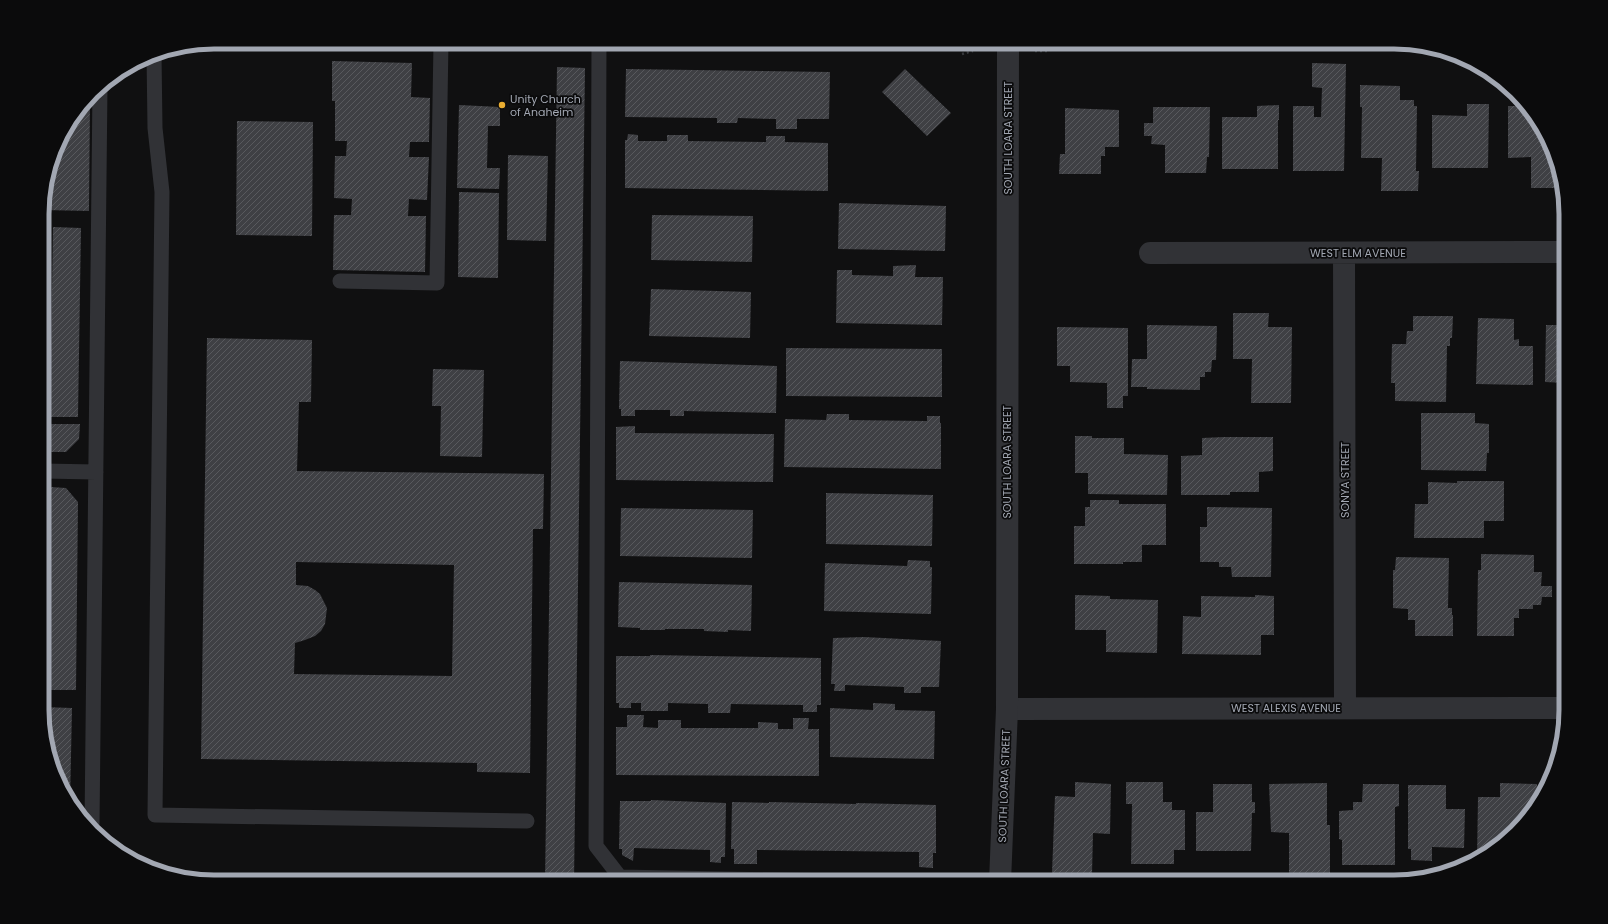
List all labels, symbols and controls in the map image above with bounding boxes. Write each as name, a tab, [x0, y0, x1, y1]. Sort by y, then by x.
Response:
street label: SOUTH LOARA STREET	[1000, 81, 1016, 195]
place label: Unity Church of Anaheim	[510, 91, 581, 120]
marker: Unity Church of Anaheim	[497, 100, 507, 110]
street label: WEST ELM AVENUE	[1310, 245, 1406, 261]
street label: SOUTH LOARA STREET	[999, 405, 1015, 519]
street label: SONYA STREET	[1337, 442, 1353, 518]
street label: WEST ALEXIS AVENUE	[1231, 700, 1341, 716]
street label: SOUTH LOARA STREET	[994, 729, 1014, 843]

